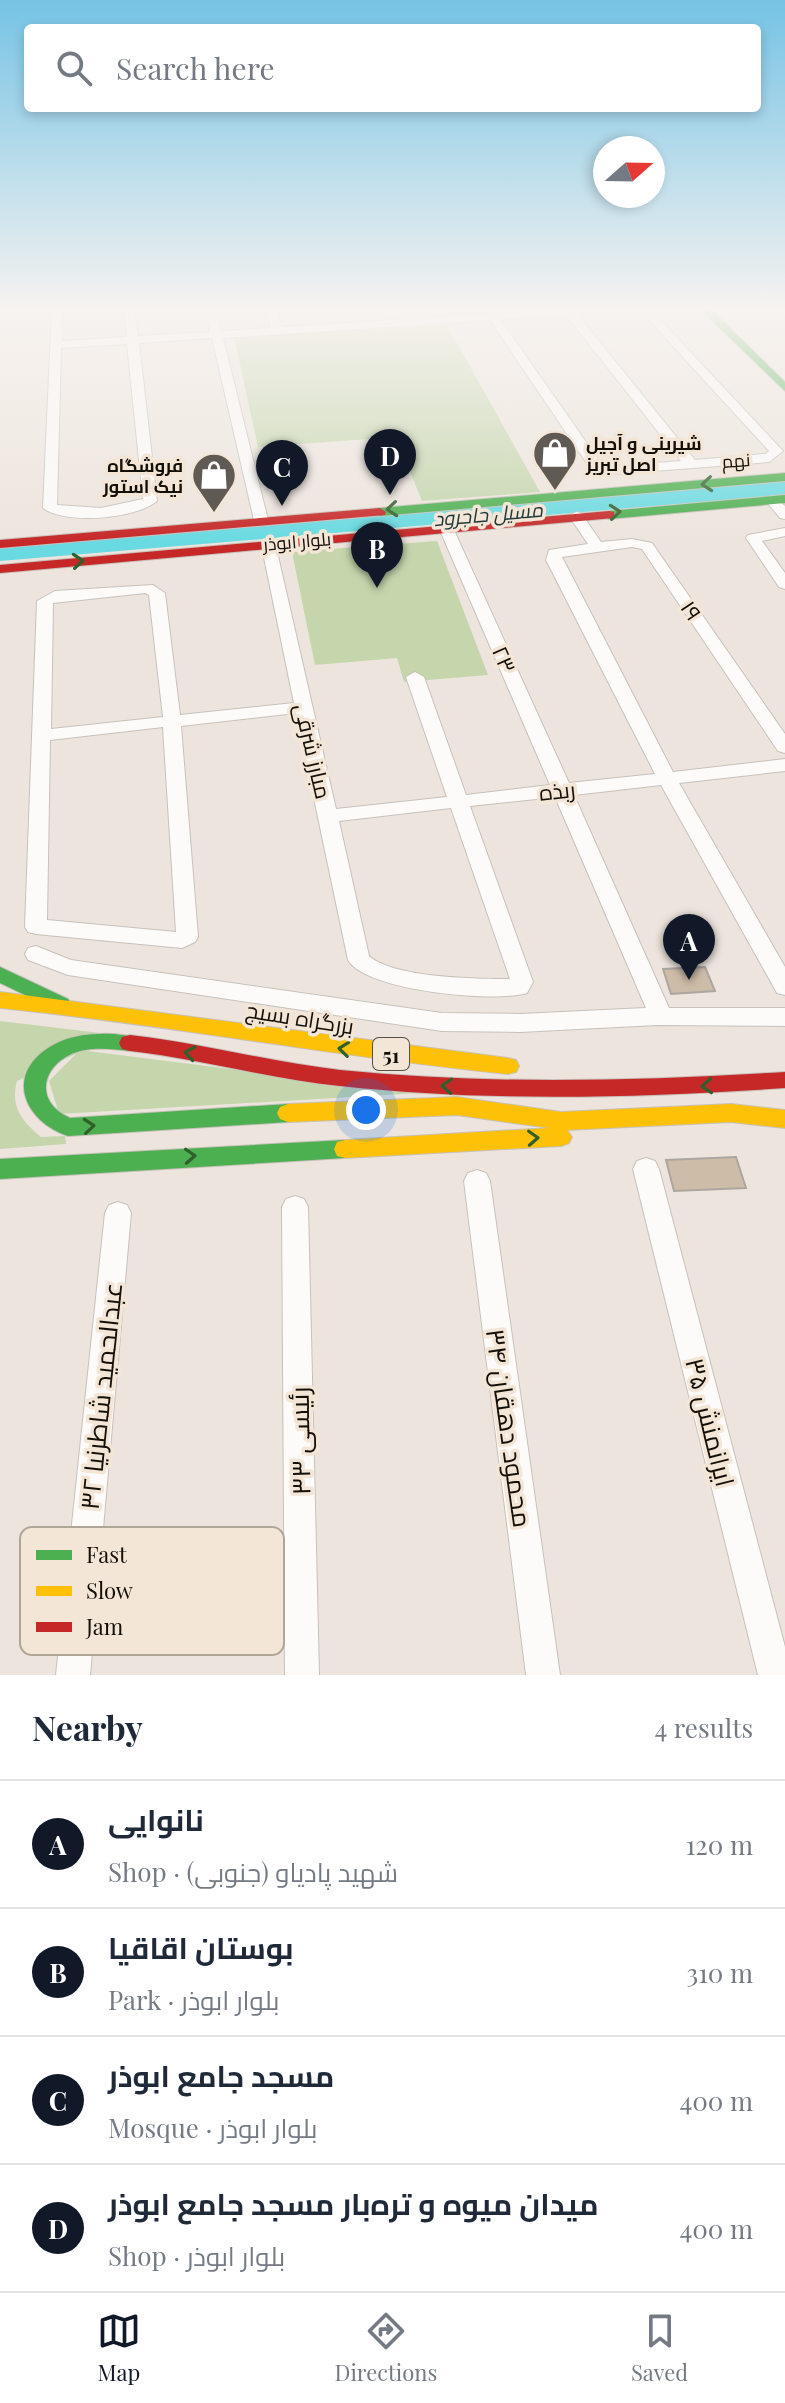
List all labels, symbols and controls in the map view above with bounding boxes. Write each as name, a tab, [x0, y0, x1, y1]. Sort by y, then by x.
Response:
search box	[24, 24, 761, 112]
icon: search	[52, 46, 96, 90]
text: Search here	[116, 48, 275, 88]
north arrow	[593, 136, 665, 208]
pin: D	[364, 429, 416, 495]
shop icon: شیرینی و آجیل اصل تبریز	[531, 429, 579, 492]
place label: شیرینی و آجیل اصل تبریز	[585, 431, 702, 476]
pin: C	[256, 440, 308, 506]
street label: نهم	[721, 447, 751, 474]
shop icon: فروشگاه نیک استور	[190, 451, 238, 514]
place label: فروشگاه نیک استور	[102, 453, 183, 498]
one-way arrow	[700, 475, 713, 492]
water label: مسیل جاجرود	[432, 495, 545, 531]
one-way arrow	[385, 500, 398, 517]
one-way arrow	[609, 504, 622, 521]
pin: B	[351, 522, 403, 588]
street label: بلوار ابوذر	[261, 526, 332, 556]
one-way arrow	[72, 553, 85, 570]
street label: ۱۹	[674, 594, 710, 626]
street label: ۲۳	[486, 641, 524, 677]
street label: مبارز شرقی	[288, 700, 340, 802]
street label: ربذه	[537, 773, 577, 807]
pin: A	[663, 914, 715, 980]
street label: بزرگراه بسیج	[244, 994, 356, 1041]
road number: 51	[373, 1038, 409, 1070]
one-way arrow	[337, 1040, 350, 1057]
one-way arrow	[183, 1045, 197, 1062]
one-way arrow	[700, 1077, 713, 1094]
one-way arrow	[440, 1078, 453, 1095]
your location	[346, 1090, 386, 1130]
one-way arrow	[83, 1118, 96, 1135]
one-way arrow	[527, 1130, 540, 1147]
one-way arrow	[184, 1148, 197, 1165]
street label: عبدالحمید شاطرنیا ۳۲	[71, 1280, 129, 1512]
street label: محمود دهقان ۳۴	[479, 1326, 541, 1530]
street label: ایرانمنش ۳۵	[678, 1354, 744, 1490]
street label: رئیسی ۳۳	[281, 1386, 317, 1496]
legend	[20, 1527, 284, 1655]
text: Fast	[86, 1539, 128, 1569]
text: Slow	[86, 1575, 133, 1605]
text: Jam	[85, 1611, 124, 1641]
text: Nearby	[32, 1704, 143, 1750]
text: 4 results	[654, 1710, 753, 1745]
text: نانوایی	[108, 1799, 204, 1839]
text: A	[49, 1827, 67, 1862]
text: 120 m	[686, 1827, 753, 1862]
text: Shop · شهید پادیاو (جنوبی)	[108, 1854, 398, 1889]
text: بوستان اقاقیا	[108, 1927, 294, 1967]
text: B	[49, 1955, 67, 1990]
text: 310 m	[686, 1955, 753, 1990]
text: Park · بلوار ابوذر	[108, 1982, 279, 2017]
text: مسجد جامع ابوذر	[108, 2055, 334, 2095]
text: C	[49, 2083, 67, 2118]
text: 400 m	[679, 2083, 753, 2118]
text: Mosque · بلوار ابوذر	[108, 2110, 317, 2145]
text: میدان میوه و تره‌بار مسجد جامع ابوذر	[108, 2183, 599, 2223]
text: D	[48, 2211, 68, 2246]
text: 400 m	[679, 2211, 753, 2246]
text: Shop · بلوار ابوذر	[108, 2238, 285, 2273]
tab: Map	[97, 2309, 141, 2387]
tab: Directions	[334, 2309, 437, 2387]
tab: Saved	[631, 2309, 688, 2387]

